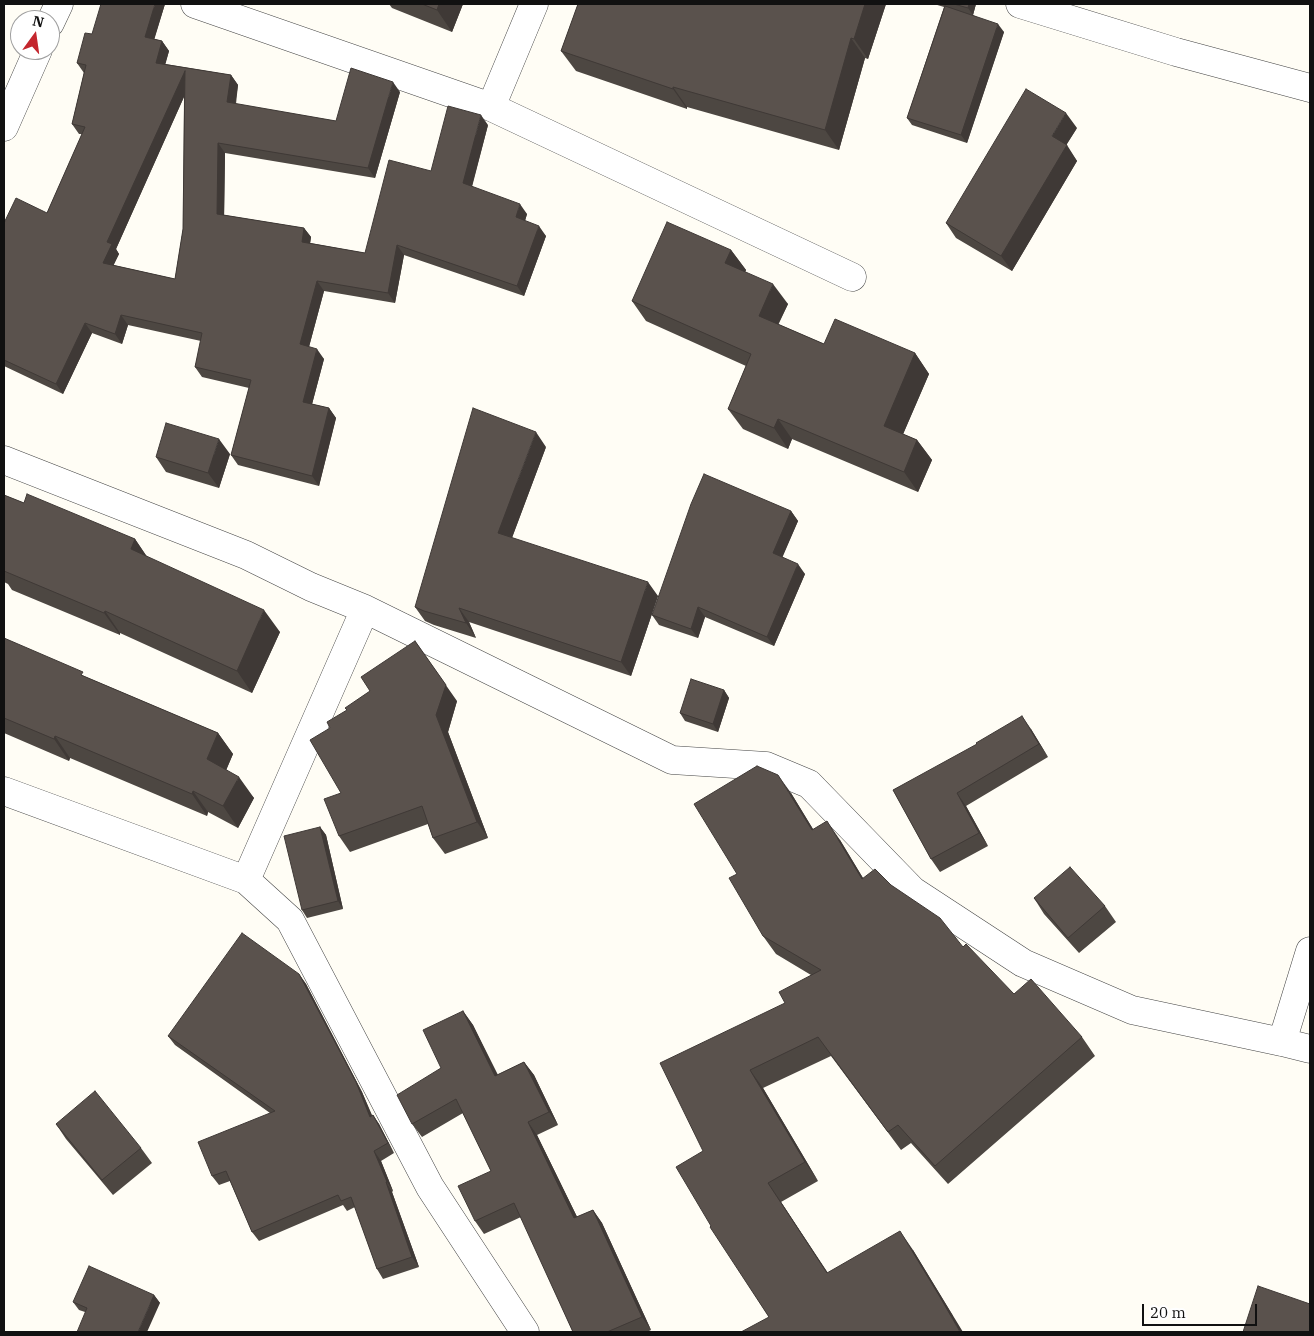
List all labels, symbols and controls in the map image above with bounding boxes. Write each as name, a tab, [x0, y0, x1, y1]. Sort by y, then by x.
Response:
north arrow	[10, 10, 60, 60]
text: N	[31, 11, 46, 31]
scale bar	[1144, 1294, 1259, 1326]
text: 20 m	[1150, 1303, 1186, 1322]

